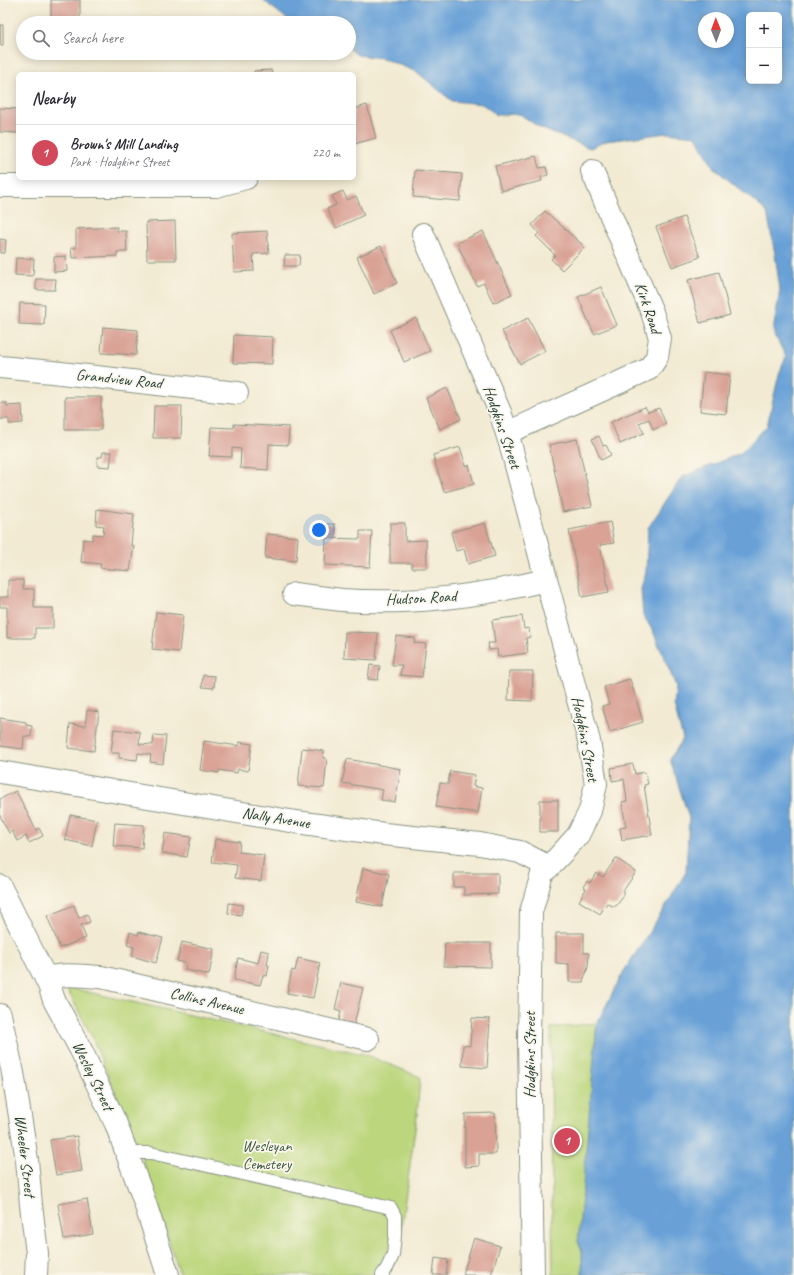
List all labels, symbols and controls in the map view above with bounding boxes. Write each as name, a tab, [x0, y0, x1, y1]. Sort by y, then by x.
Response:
north arrow	[698, 12, 734, 48]
map controls	[746, 12, 782, 84]
button: +	[746, 12, 782, 48]
search box	[16, 16, 356, 60]
icon: search	[30, 27, 52, 49]
text: Search here	[62, 29, 123, 48]
button: −	[746, 48, 782, 84]
text: Nearby	[32, 88, 75, 109]
text: Brown's Mill Landing	[70, 135, 178, 154]
text: 1	[42, 145, 48, 161]
text: 220 m	[312, 145, 340, 161]
text: Park · Hodgkins Street	[70, 154, 170, 170]
street label: Kirk Road	[630, 280, 667, 339]
street label: Grandview Road	[75, 365, 166, 394]
street label: Hodgkins Street	[478, 383, 526, 473]
your location	[309, 520, 329, 540]
street label: Hudson Road	[385, 586, 460, 610]
street label: Hodgkins Street	[567, 695, 603, 785]
street label: Nally Avenue	[241, 803, 313, 833]
street label: Collins Avenue	[168, 983, 248, 1020]
street label: Hodgkins Street	[520, 1010, 540, 1098]
street label: Wesley Street	[68, 1038, 119, 1116]
street label: Wheeler Street	[10, 1114, 40, 1201]
pin: 1	[554, 1126, 580, 1156]
park label: Wesleyan Cemetery	[242, 1136, 293, 1174]

